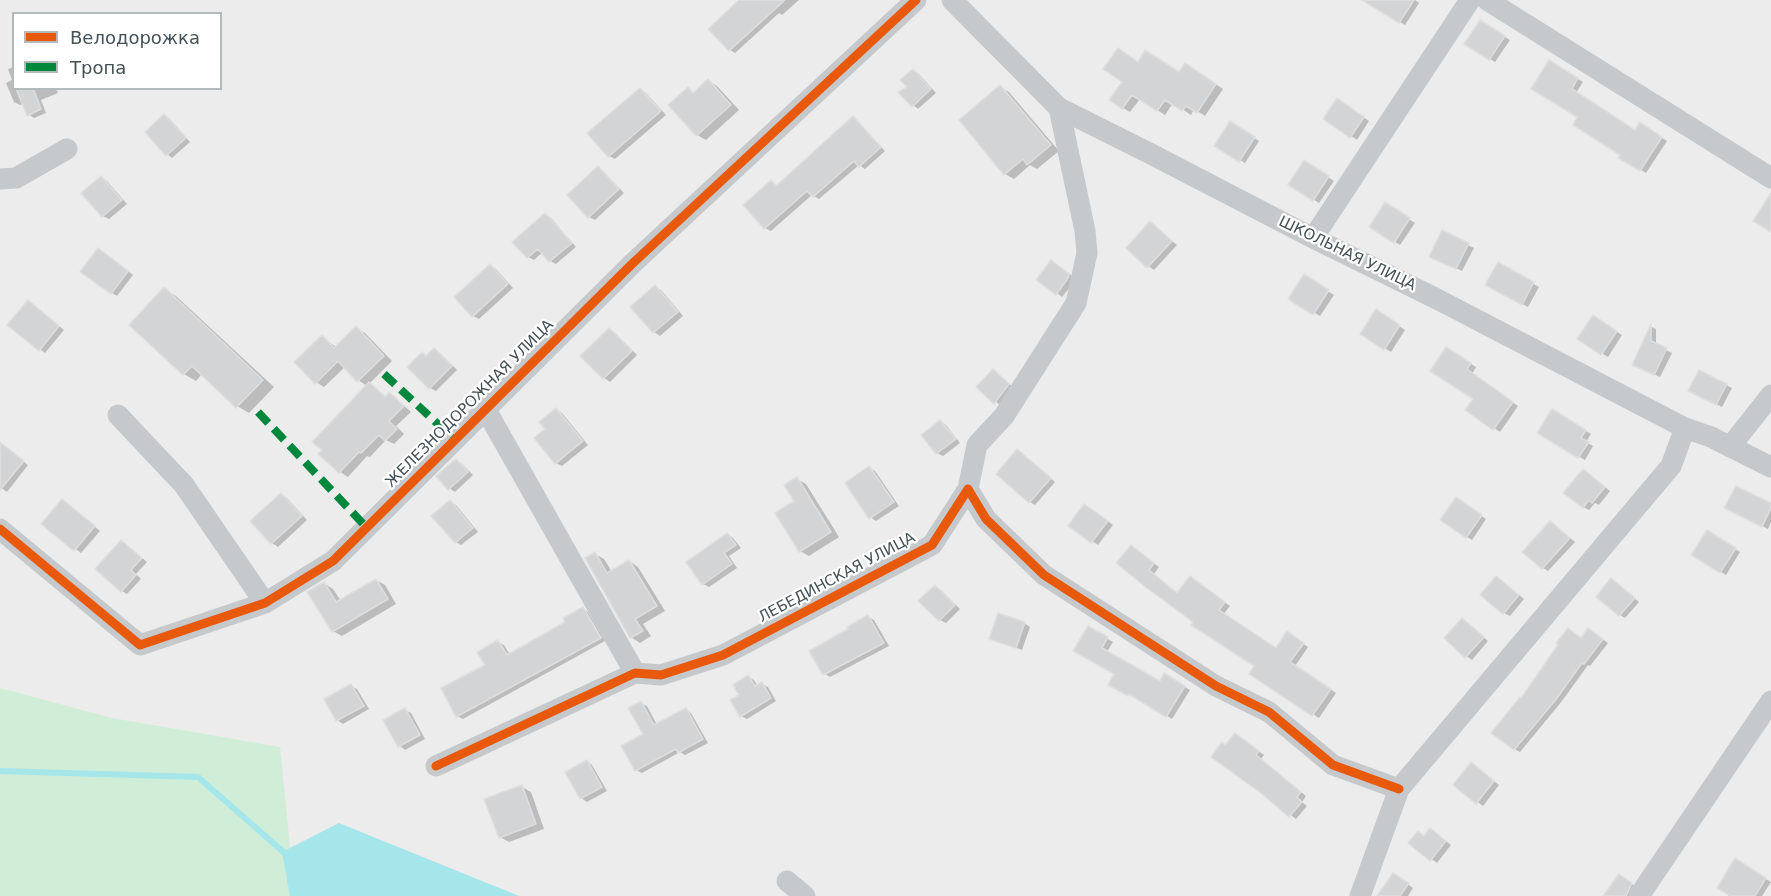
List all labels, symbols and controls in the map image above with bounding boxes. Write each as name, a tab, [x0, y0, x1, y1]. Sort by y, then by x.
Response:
legend	[12, 12, 222, 90]
text: Велодорожка	[70, 27, 200, 48]
text: Тропа	[70, 57, 126, 78]
street label: ШКОЛЬНАЯ УЛИЦА	[1275, 213, 1419, 295]
street label: ЖЕЛЕЗНОДОРОЖНАЯ УЛИЦА	[382, 316, 558, 492]
street label: ЛЕБЕДИНСКАЯ УЛИЦА	[756, 529, 918, 627]

